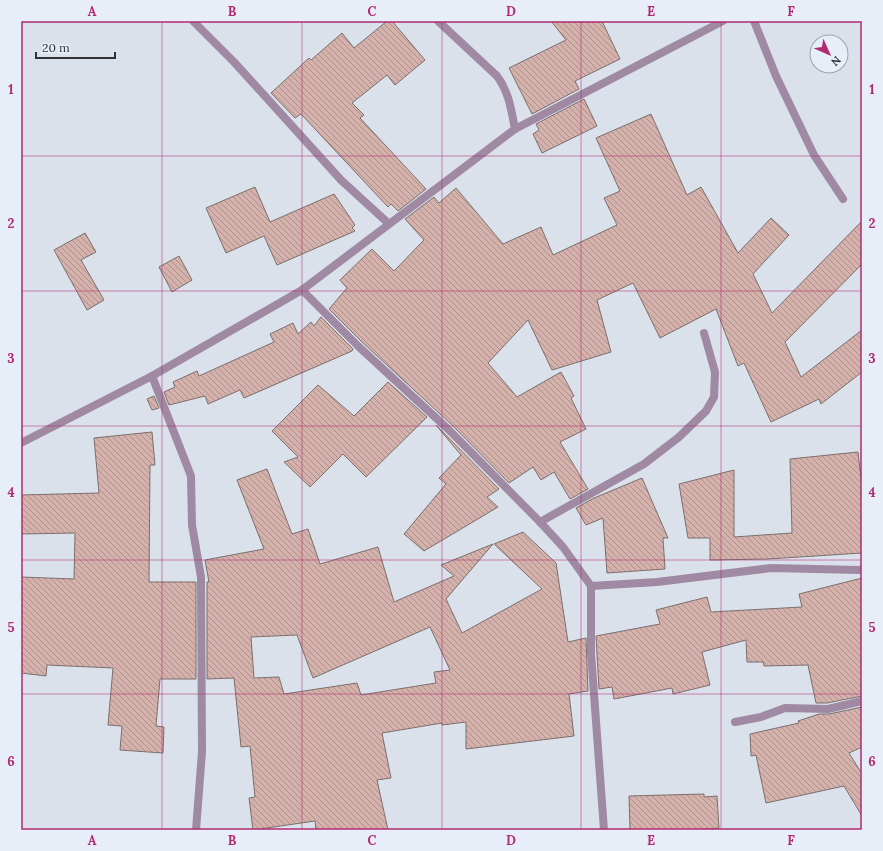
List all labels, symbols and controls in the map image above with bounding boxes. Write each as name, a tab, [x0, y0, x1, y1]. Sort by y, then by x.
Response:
text: A	[88, 3, 97, 20]
text: B	[228, 3, 237, 20]
text: C	[368, 3, 377, 20]
text: D	[506, 3, 516, 20]
text: E	[647, 3, 655, 20]
text: F	[787, 3, 795, 20]
scale bar	[36, 34, 115, 60]
north arrow	[809, 34, 849, 74]
text: 20 m	[42, 40, 70, 55]
text: N	[828, 53, 844, 69]
text: 1	[8, 81, 14, 98]
text: 1	[869, 81, 875, 98]
text: 2	[8, 215, 15, 232]
text: 2	[869, 215, 876, 232]
text: 3	[7, 350, 15, 367]
text: 3	[868, 350, 876, 367]
text: 4	[7, 484, 15, 501]
text: 4	[868, 484, 876, 501]
text: 5	[7, 619, 15, 636]
text: 5	[868, 619, 876, 636]
text: 6	[7, 753, 15, 770]
text: 6	[868, 753, 876, 770]
text: A	[88, 832, 97, 849]
text: B	[228, 832, 237, 849]
text: C	[368, 832, 377, 849]
text: D	[506, 832, 516, 849]
text: E	[647, 832, 655, 849]
text: F	[787, 832, 795, 849]

